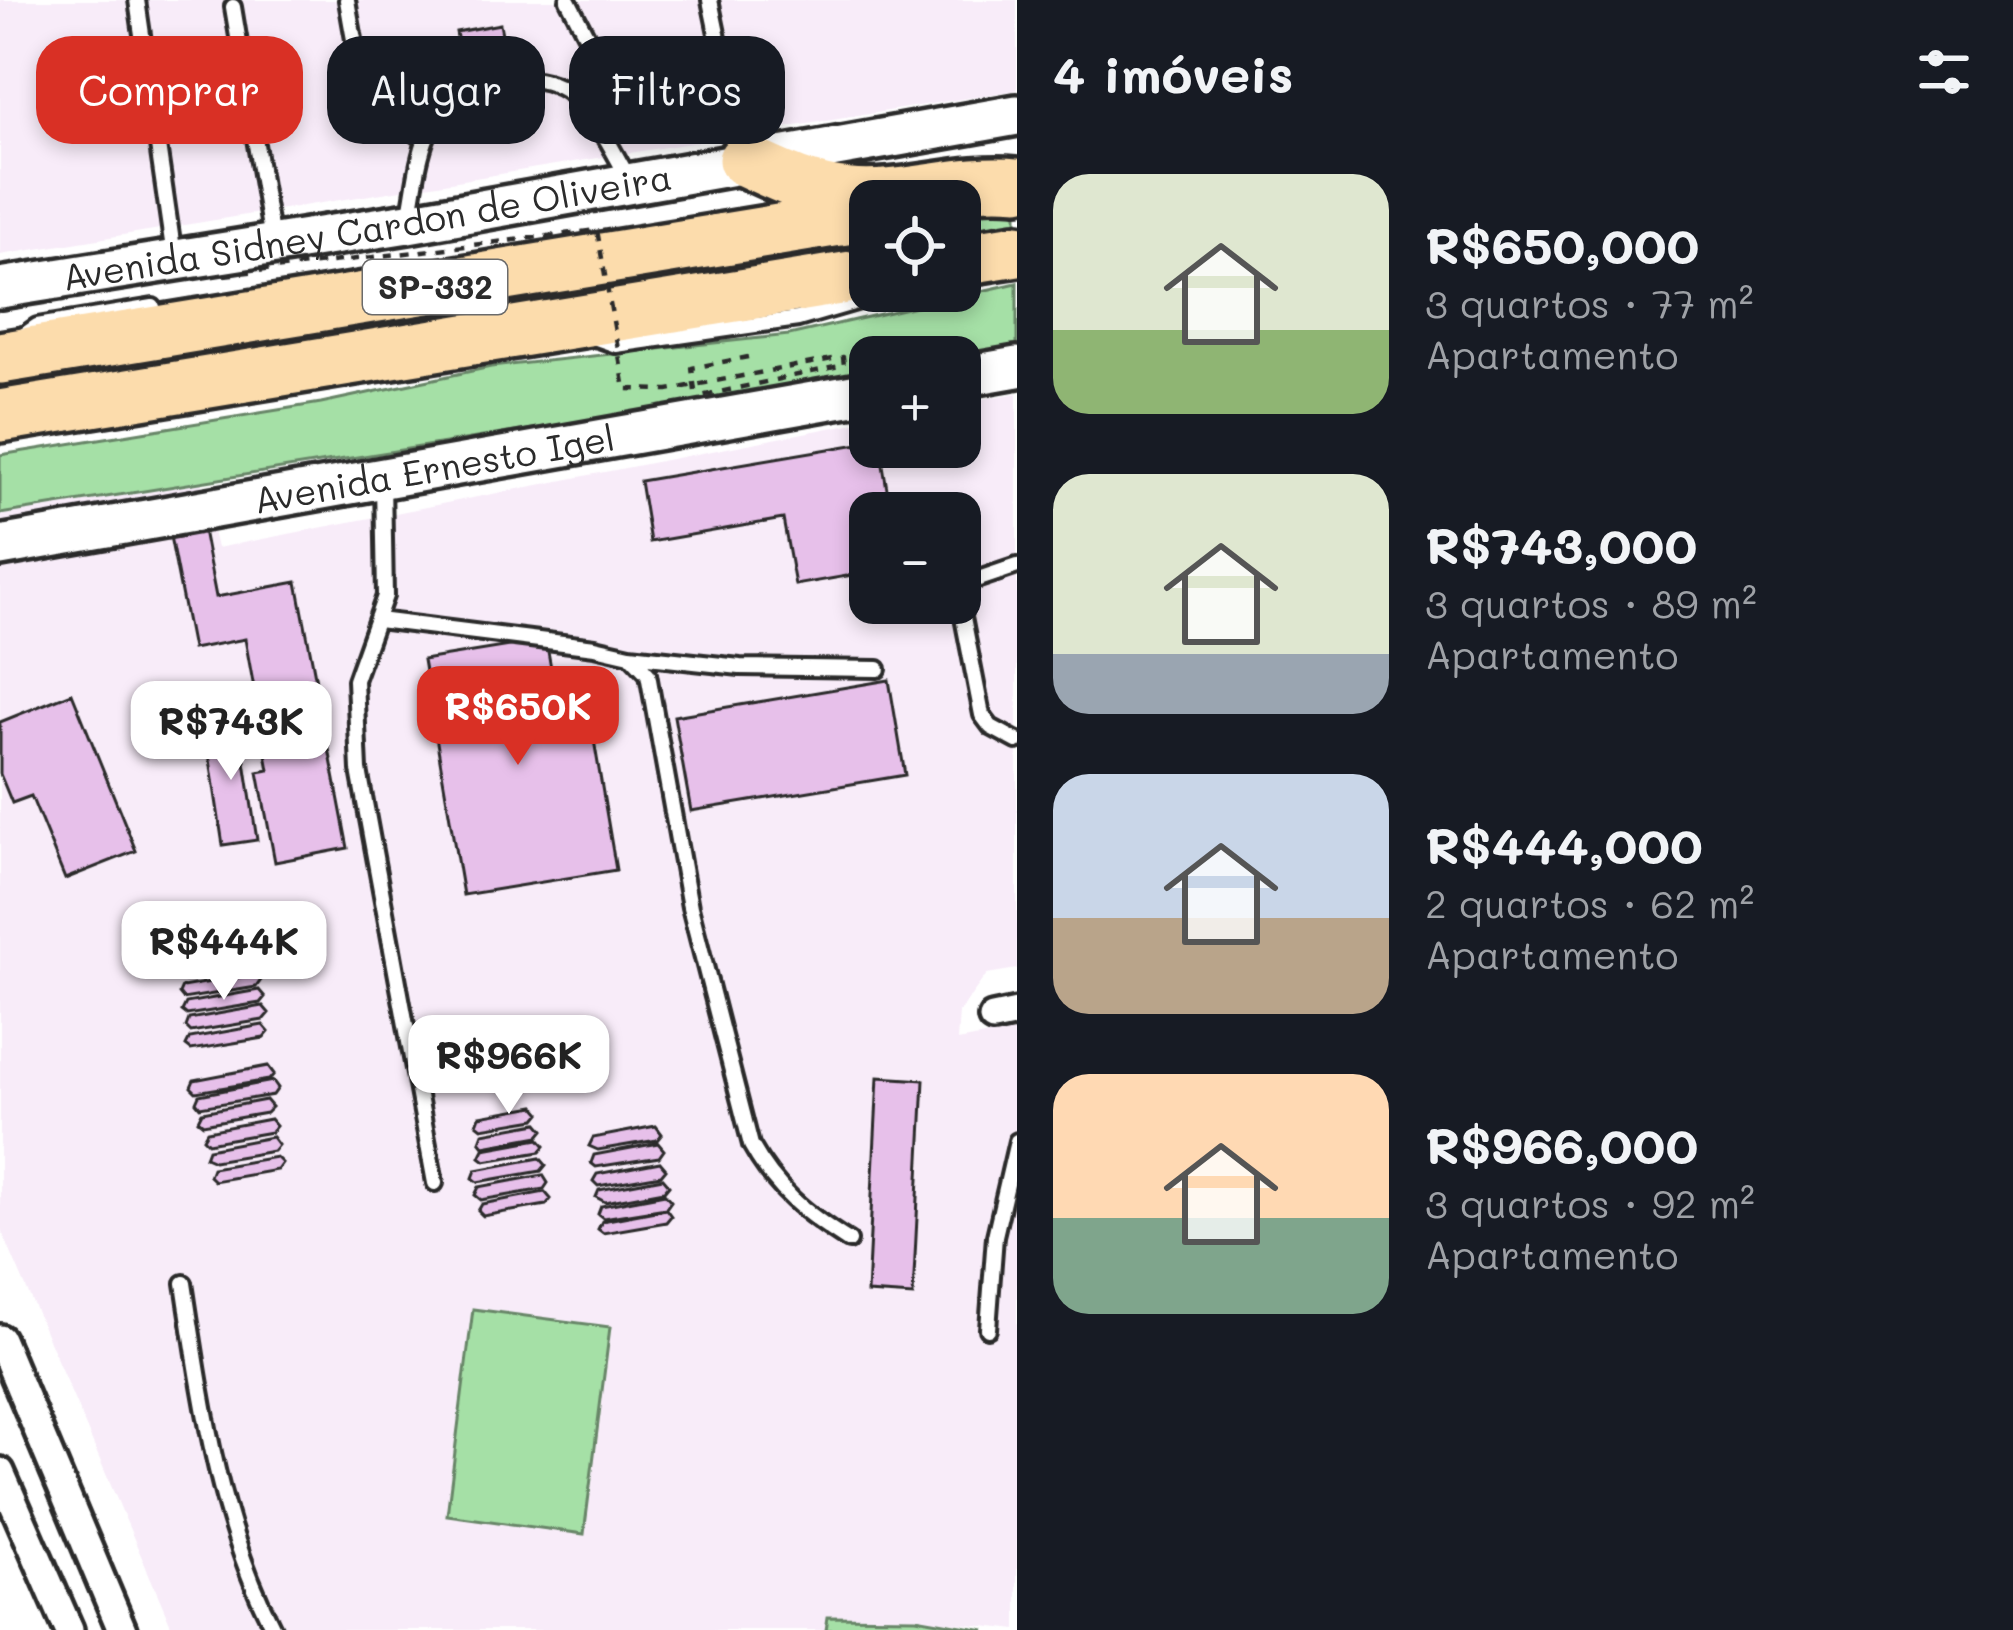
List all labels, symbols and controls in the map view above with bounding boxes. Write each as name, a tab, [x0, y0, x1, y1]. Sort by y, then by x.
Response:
chip: Comprar	[36, 36, 303, 144]
chip: Alugar	[327, 36, 545, 144]
chip: Filtros	[569, 36, 785, 144]
text: 4 imóveis	[1053, 39, 1293, 106]
icon: filters	[1911, 39, 1977, 105]
street label: Avenida Sidney Cardon de Oliveira	[59, 152, 675, 300]
map controls	[849, 180, 981, 624]
button: locate	[849, 180, 981, 312]
text: R$650,000	[1425, 210, 1699, 277]
icon: home	[1149, 222, 1293, 366]
road number: SP-332	[363, 260, 507, 314]
text: 3 quartos · 77 m²	[1425, 277, 1753, 328]
text: Apartamento	[1425, 328, 1679, 379]
button: +	[849, 336, 981, 468]
street label: Avenida Ernesto Igel	[250, 413, 618, 523]
button: −	[849, 492, 981, 624]
text: R$743,000	[1425, 510, 1697, 577]
icon: home	[1149, 522, 1293, 666]
text: 3 quartos · 89 m²	[1425, 577, 1757, 628]
text: Apartamento	[1425, 628, 1679, 679]
pin: R$650K	[420, 666, 616, 768]
text: R$650K	[444, 679, 592, 730]
pin: R$743K	[133, 681, 329, 783]
text: R$743K	[158, 694, 304, 745]
text: R$444,000	[1425, 810, 1703, 877]
icon: home	[1149, 822, 1293, 966]
text: 2 quartos · 62 m²	[1425, 877, 1754, 928]
pin: R$444K	[126, 901, 322, 1003]
text: R$444K	[149, 914, 299, 965]
text: Apartamento	[1425, 928, 1679, 979]
pin: R$966K	[411, 1015, 607, 1117]
text: R$966K	[435, 1028, 583, 1079]
text: R$966,000	[1425, 1110, 1698, 1177]
icon: home	[1149, 1122, 1293, 1266]
text: 3 quartos · 92 m²	[1425, 1177, 1755, 1228]
text: Apartamento	[1425, 1228, 1679, 1279]

